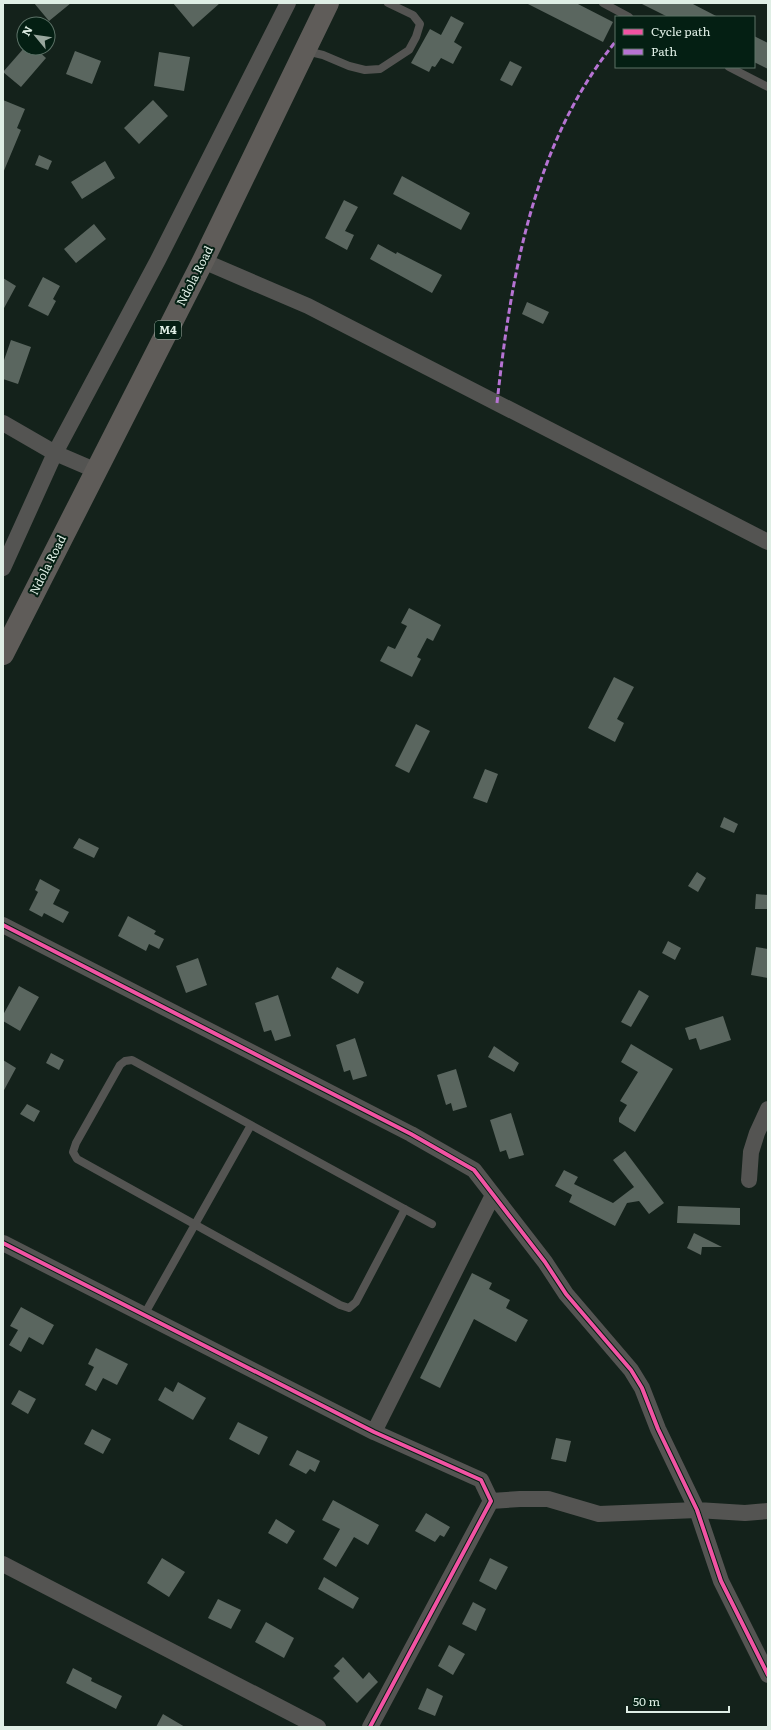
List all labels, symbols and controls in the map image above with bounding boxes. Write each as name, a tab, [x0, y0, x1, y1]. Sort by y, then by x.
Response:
north arrow	[16, 16, 56, 56]
legend	[615, 16, 755, 68]
text: Cycle path	[651, 22, 711, 40]
text: N	[17, 23, 36, 39]
text: Path	[651, 42, 677, 60]
street label: Ndola Road	[171, 242, 217, 309]
road number: M4	[155, 321, 181, 339]
street label: Ndola Road	[24, 531, 70, 598]
scale bar	[627, 1688, 729, 1714]
text: 50 m	[633, 1692, 660, 1710]

